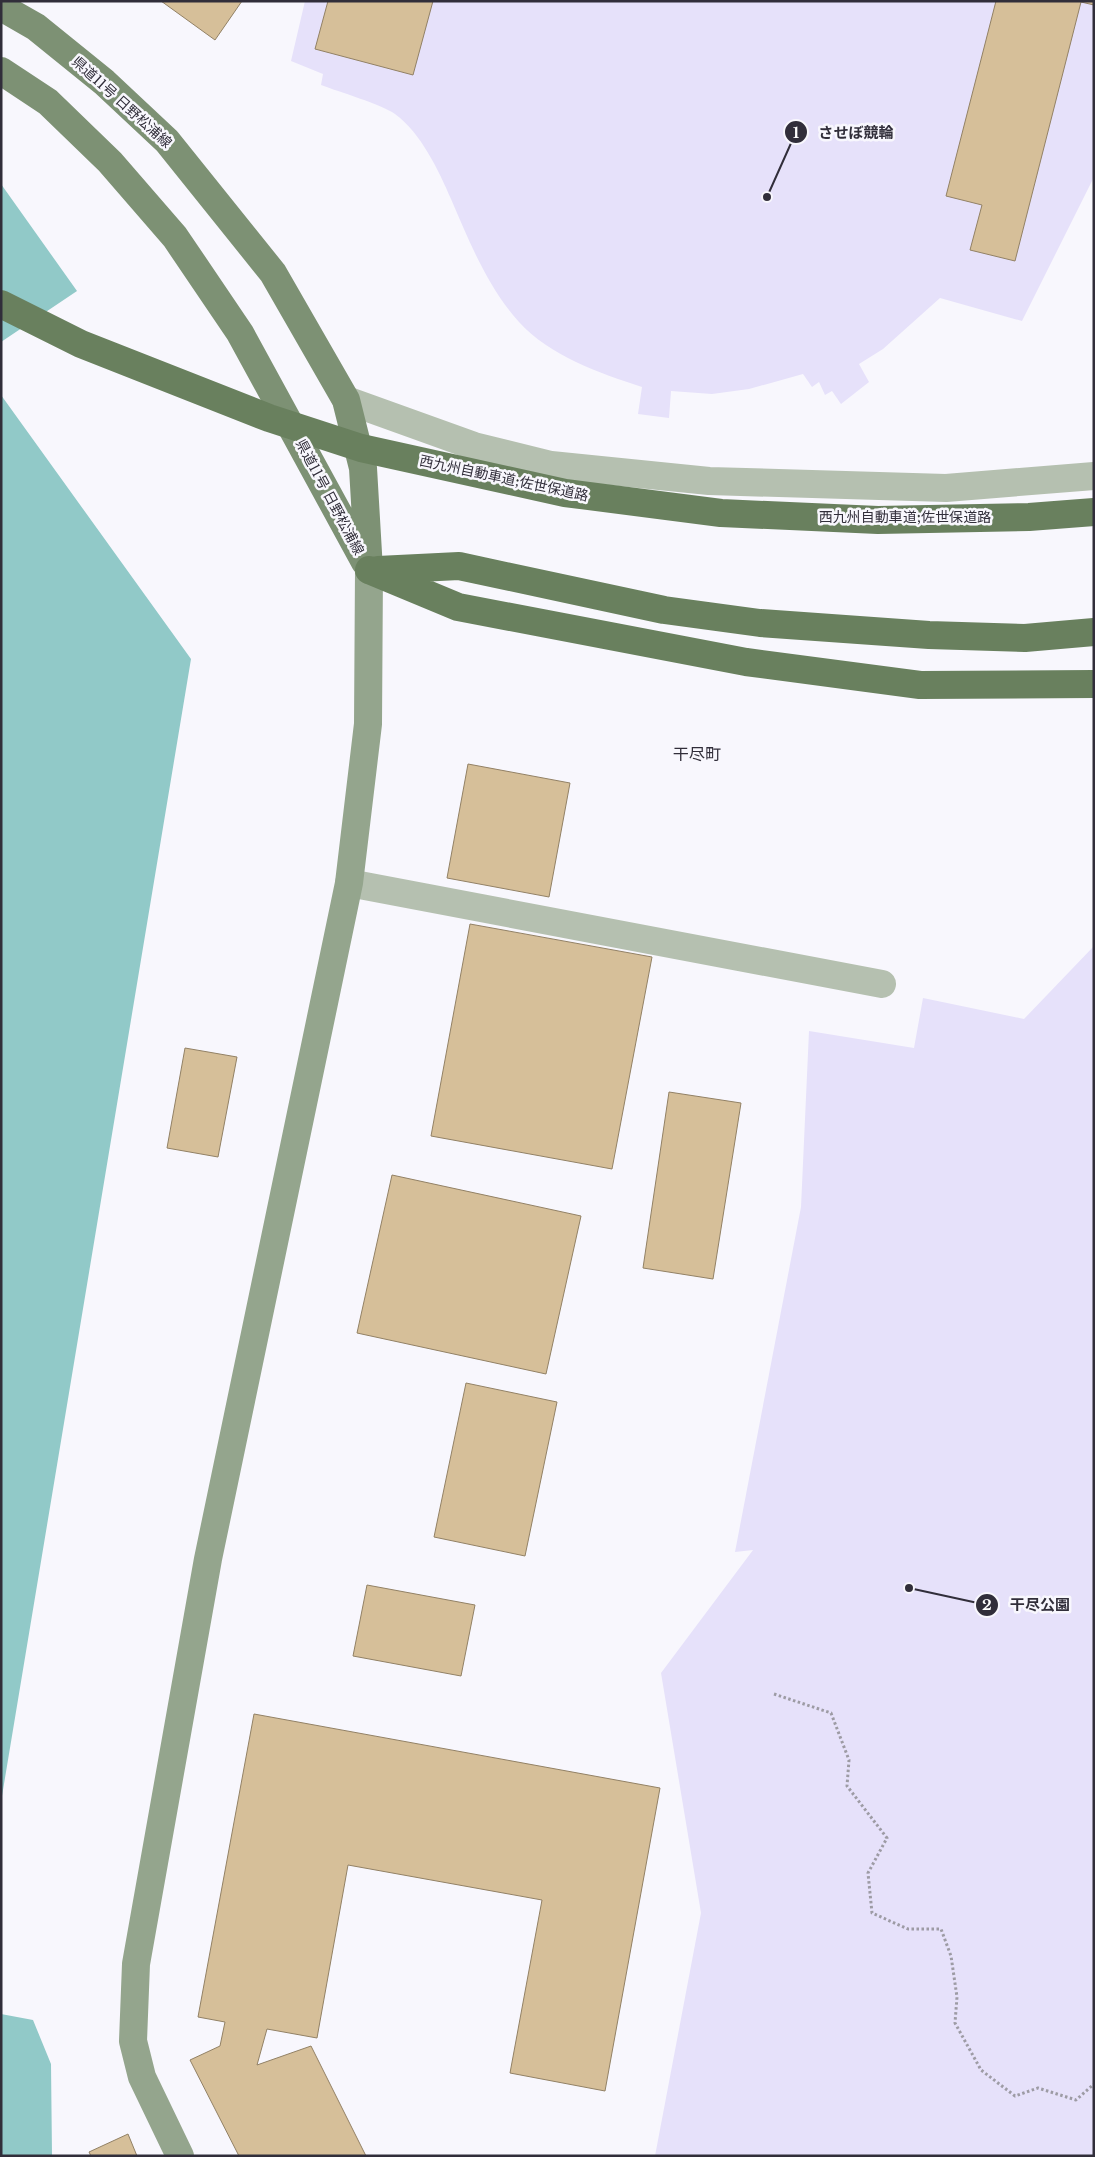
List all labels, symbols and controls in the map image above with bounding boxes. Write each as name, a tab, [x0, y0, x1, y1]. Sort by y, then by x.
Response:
street label: 県道11号 日野松浦線	[68, 52, 176, 152]
callout: させぼ競輪	[783, 117, 903, 147]
text: 1	[793, 123, 800, 142]
text: させぼ競輪	[818, 123, 894, 142]
street label: 県道11号 日野松浦線	[292, 436, 368, 558]
street label: 西九州自動車道;佐世保道路	[418, 451, 590, 505]
street label: 西九州自動車道;佐世保道路	[819, 508, 991, 526]
district label: 干尽町	[673, 744, 721, 764]
callout: 干尽公園	[975, 1590, 1080, 1620]
text: 2	[982, 1595, 992, 1614]
text: 干尽公園	[1010, 1595, 1070, 1614]

